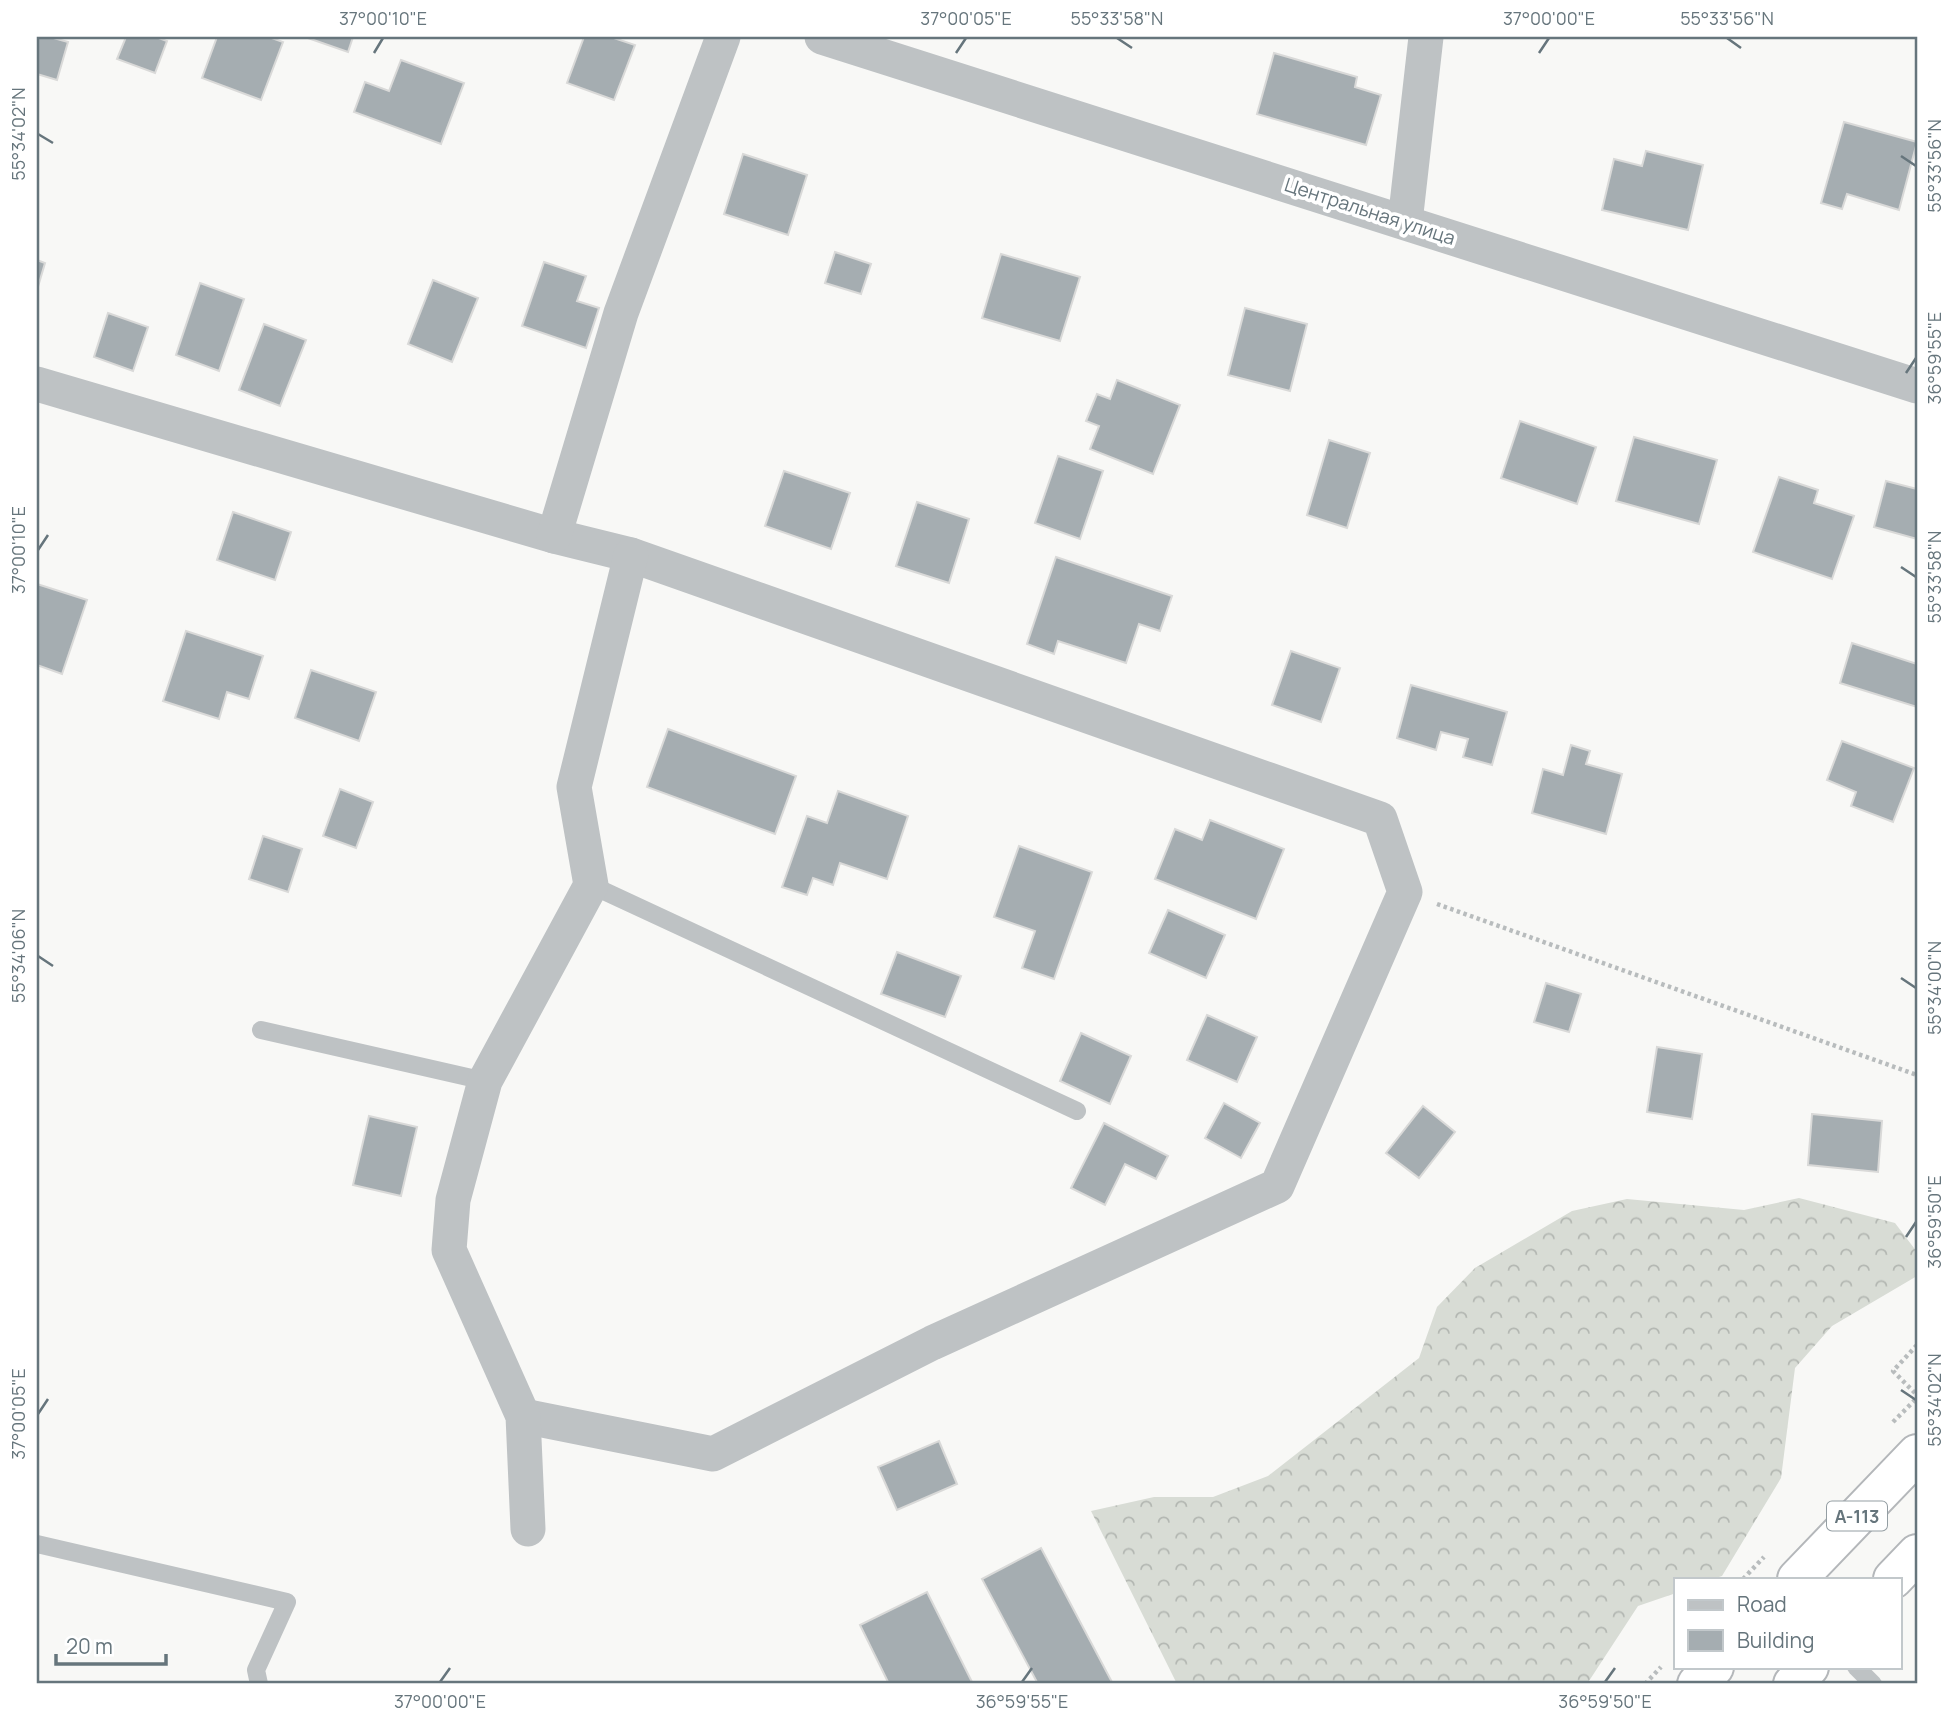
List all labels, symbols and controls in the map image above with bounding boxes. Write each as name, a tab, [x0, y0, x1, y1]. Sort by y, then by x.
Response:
text: 37°00'10"E	[339, 6, 427, 30]
text: 37°00'05"E	[920, 6, 1012, 30]
text: 55°33'58"N	[1071, 6, 1163, 30]
text: 37°00'00"E	[1503, 6, 1595, 30]
text: 55°33'56"N	[1680, 6, 1774, 30]
text: 55°34'02"N	[6, 87, 30, 181]
text: 55°33'56"N	[1922, 119, 1946, 213]
street label: Центральная улица	[1281, 171, 1459, 251]
text: 36°59'55"E	[1922, 312, 1946, 404]
text: 37°00'10"E	[6, 506, 30, 594]
text: 55°33'58"N	[1922, 531, 1946, 623]
text: 55°34'06"N	[6, 909, 30, 1003]
text: 55°34'00"N	[1922, 941, 1946, 1035]
text: 36°59'50"E	[1922, 1175, 1946, 1269]
text: 55°34'02"N	[1922, 1353, 1946, 1447]
text: 37°00'05"E	[6, 1368, 30, 1460]
road number: А-113	[1827, 1502, 1887, 1531]
legend	[1674, 1578, 1902, 1668]
text: Road	[1737, 1590, 1787, 1618]
scale bar	[56, 1623, 166, 1667]
text: Building	[1737, 1626, 1814, 1654]
text: 20 m	[66, 1632, 113, 1660]
text: 37°00'00"E	[394, 1689, 486, 1713]
text: 36°59'55"E	[976, 1689, 1068, 1713]
text: 36°59'50"E	[1558, 1689, 1652, 1713]

